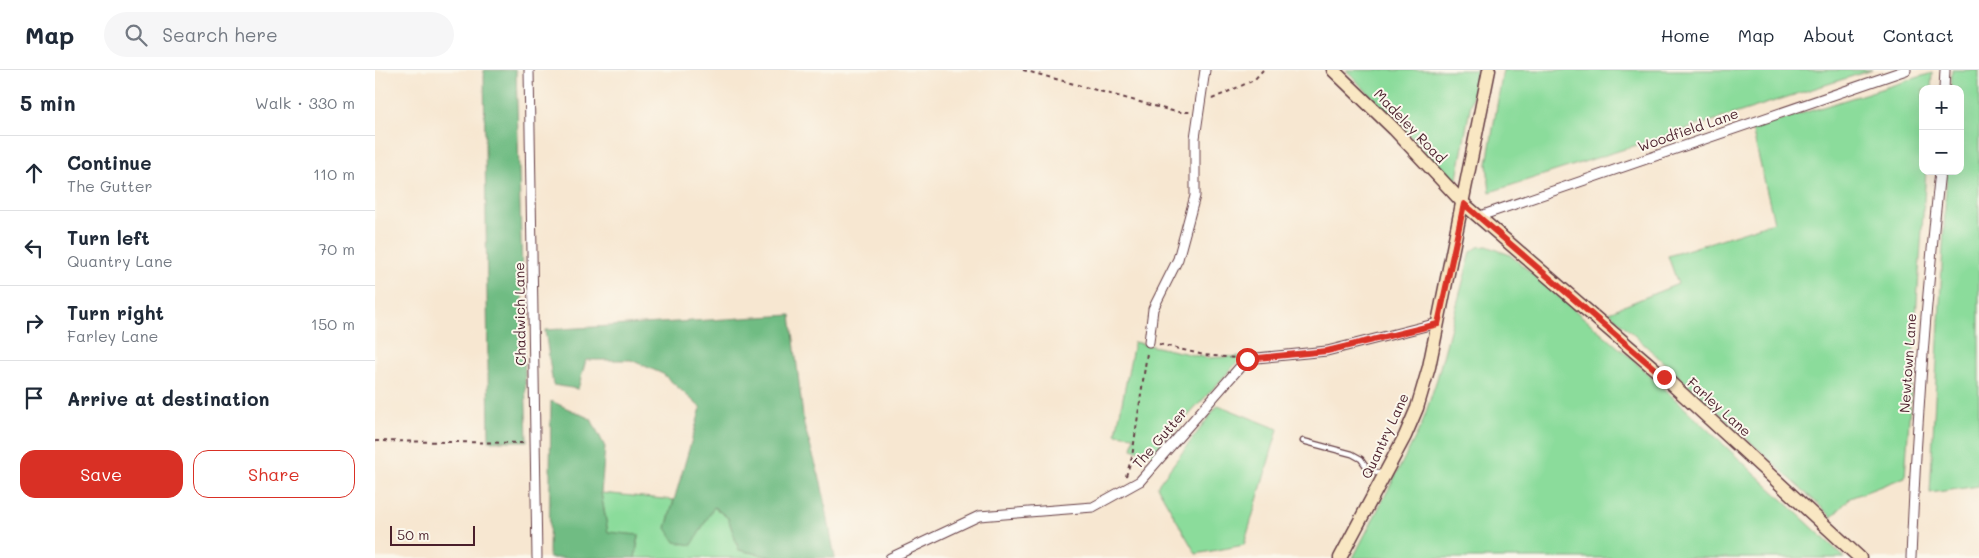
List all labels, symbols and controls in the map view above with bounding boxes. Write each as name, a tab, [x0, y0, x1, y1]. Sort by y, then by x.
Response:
search box	[104, 12, 454, 57]
text: Map	[25, 19, 74, 50]
icon: search	[122, 21, 150, 49]
text: Search here	[162, 22, 278, 47]
text: Home	[1661, 23, 1710, 47]
text: Map	[1738, 23, 1774, 47]
text: About	[1802, 23, 1855, 47]
text: Contact	[1883, 23, 1954, 47]
street label: Madeley Road	[1370, 84, 1451, 167]
map controls	[1919, 85, 1964, 175]
button: +	[1919, 85, 1964, 130]
text: 5 min	[20, 89, 76, 116]
text: Walk · 330 m	[255, 92, 355, 113]
street label: Woodfield Lane	[1635, 103, 1741, 156]
button: −	[1919, 130, 1964, 175]
text: Continue	[67, 150, 152, 175]
icon: ahead	[20, 159, 48, 187]
text: 110 m	[313, 163, 355, 184]
text: The Gutter	[67, 175, 153, 196]
text: Turn left	[67, 225, 150, 250]
icon: left	[20, 234, 48, 262]
text: 70 m	[318, 238, 355, 259]
text: Quantry Lane	[67, 250, 173, 271]
street label: Chadwich Lane	[509, 262, 530, 366]
text: Turn right	[67, 300, 164, 325]
icon: right	[20, 309, 48, 337]
street label: Newtown Lane	[1895, 312, 1920, 413]
text: 150 m	[311, 313, 355, 334]
text: Farley Lane	[67, 325, 159, 346]
route start	[1236, 348, 1259, 371]
route end	[1653, 366, 1676, 389]
street label: Farley Lane	[1683, 373, 1755, 440]
icon: arrive	[20, 384, 48, 412]
text: Arrive at destination	[67, 386, 270, 411]
street label: Quantry Lane	[1356, 390, 1413, 482]
street label: The Gutter	[1128, 403, 1191, 472]
button: Save	[20, 450, 183, 498]
button: Share	[193, 450, 355, 498]
scale bar	[390, 523, 475, 546]
text: 50 m	[397, 525, 429, 544]

